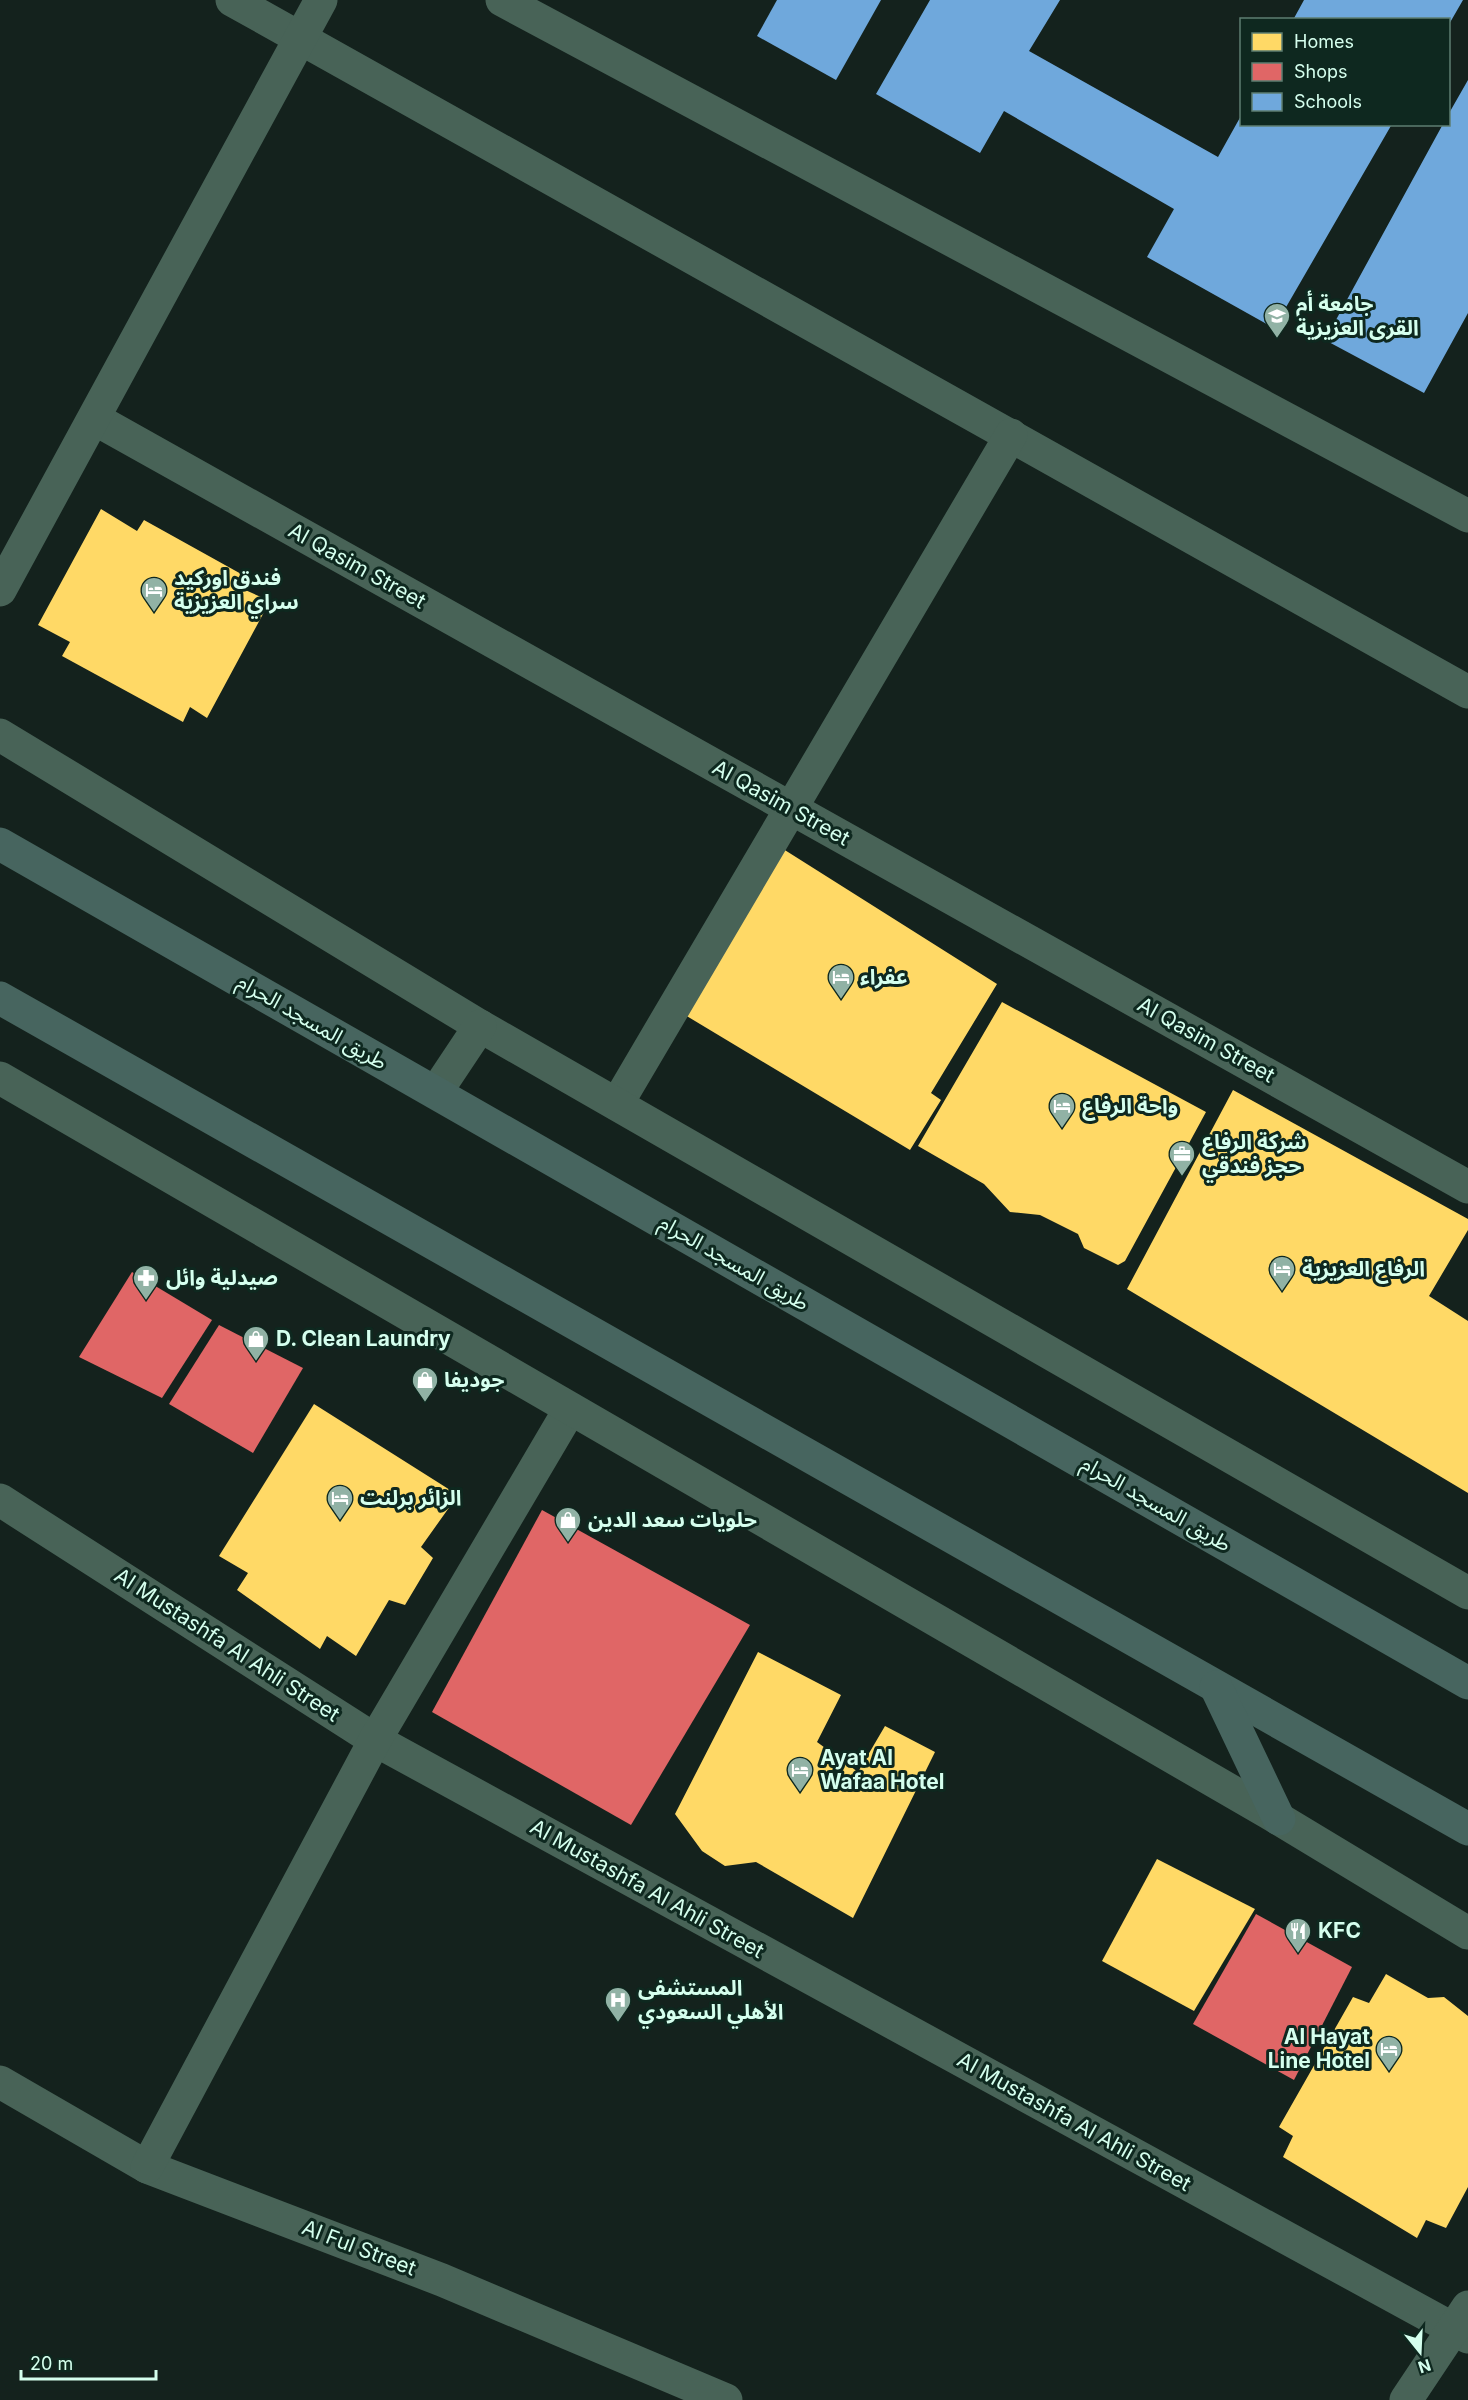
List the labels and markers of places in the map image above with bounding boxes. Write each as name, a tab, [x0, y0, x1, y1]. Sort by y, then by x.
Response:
place label: جامعة أم القرى العزيزية	[1296, 290, 1419, 340]
school or university icon: جامعة أم القرى العزيزية	[1262, 301, 1292, 339]
place label: فندق اوركيد سراي العزيزية	[174, 565, 299, 619]
hotel icon: فندق اوركيد سراي العزيزية	[139, 575, 169, 613]
hotel icon: عفراء	[826, 962, 856, 1000]
place label: عفراء	[860, 964, 907, 989]
hotel icon: واحة الرفاع	[1047, 1091, 1077, 1129]
place label: واحة الرفاع	[1082, 1093, 1178, 1121]
place label: شركة الرفاع حجز فندقي	[1202, 1129, 1307, 1183]
office icon: شركة الرفاع حجز فندقي	[1167, 1139, 1197, 1177]
hotel icon: الرفاع العزيزية	[1267, 1254, 1297, 1292]
place label: الرفاع العزيزية	[1302, 1256, 1425, 1284]
pharmacy icon: صيدلية وائل	[131, 1263, 161, 1301]
place label: صيدلية وائل	[166, 1265, 278, 1290]
shop icon: D. Clean Laundry	[241, 1324, 271, 1362]
place label: D. Clean Laundry	[276, 1326, 451, 1351]
shop icon: جوديفا	[410, 1365, 440, 1403]
place label: جوديفا	[444, 1367, 504, 1392]
hotel icon: الزائر برلنت	[325, 1483, 355, 1521]
place label: الزائر برلنت	[360, 1485, 462, 1510]
shop icon: حلويات سعد الدين	[553, 1505, 583, 1543]
place label: حلويات سعد الدين	[588, 1507, 757, 1532]
place label: Ayat Al Wafaa Hotel	[820, 1745, 944, 1794]
hotel icon: Ayat Al Wafaa Hotel	[785, 1755, 815, 1793]
restaurant icon: KFC	[1283, 1916, 1313, 1954]
place label: KFC	[1318, 1918, 1361, 1943]
place label: المستشفى الأهلي السعودي	[638, 1975, 784, 2029]
hospital icon: المستشفى الأهلي السعودي	[603, 1985, 633, 2023]
place label: Al Hayat Line Hotel	[1268, 2024, 1370, 2073]
hotel icon: Al Hayat Line Hotel	[1374, 2034, 1404, 2072]

